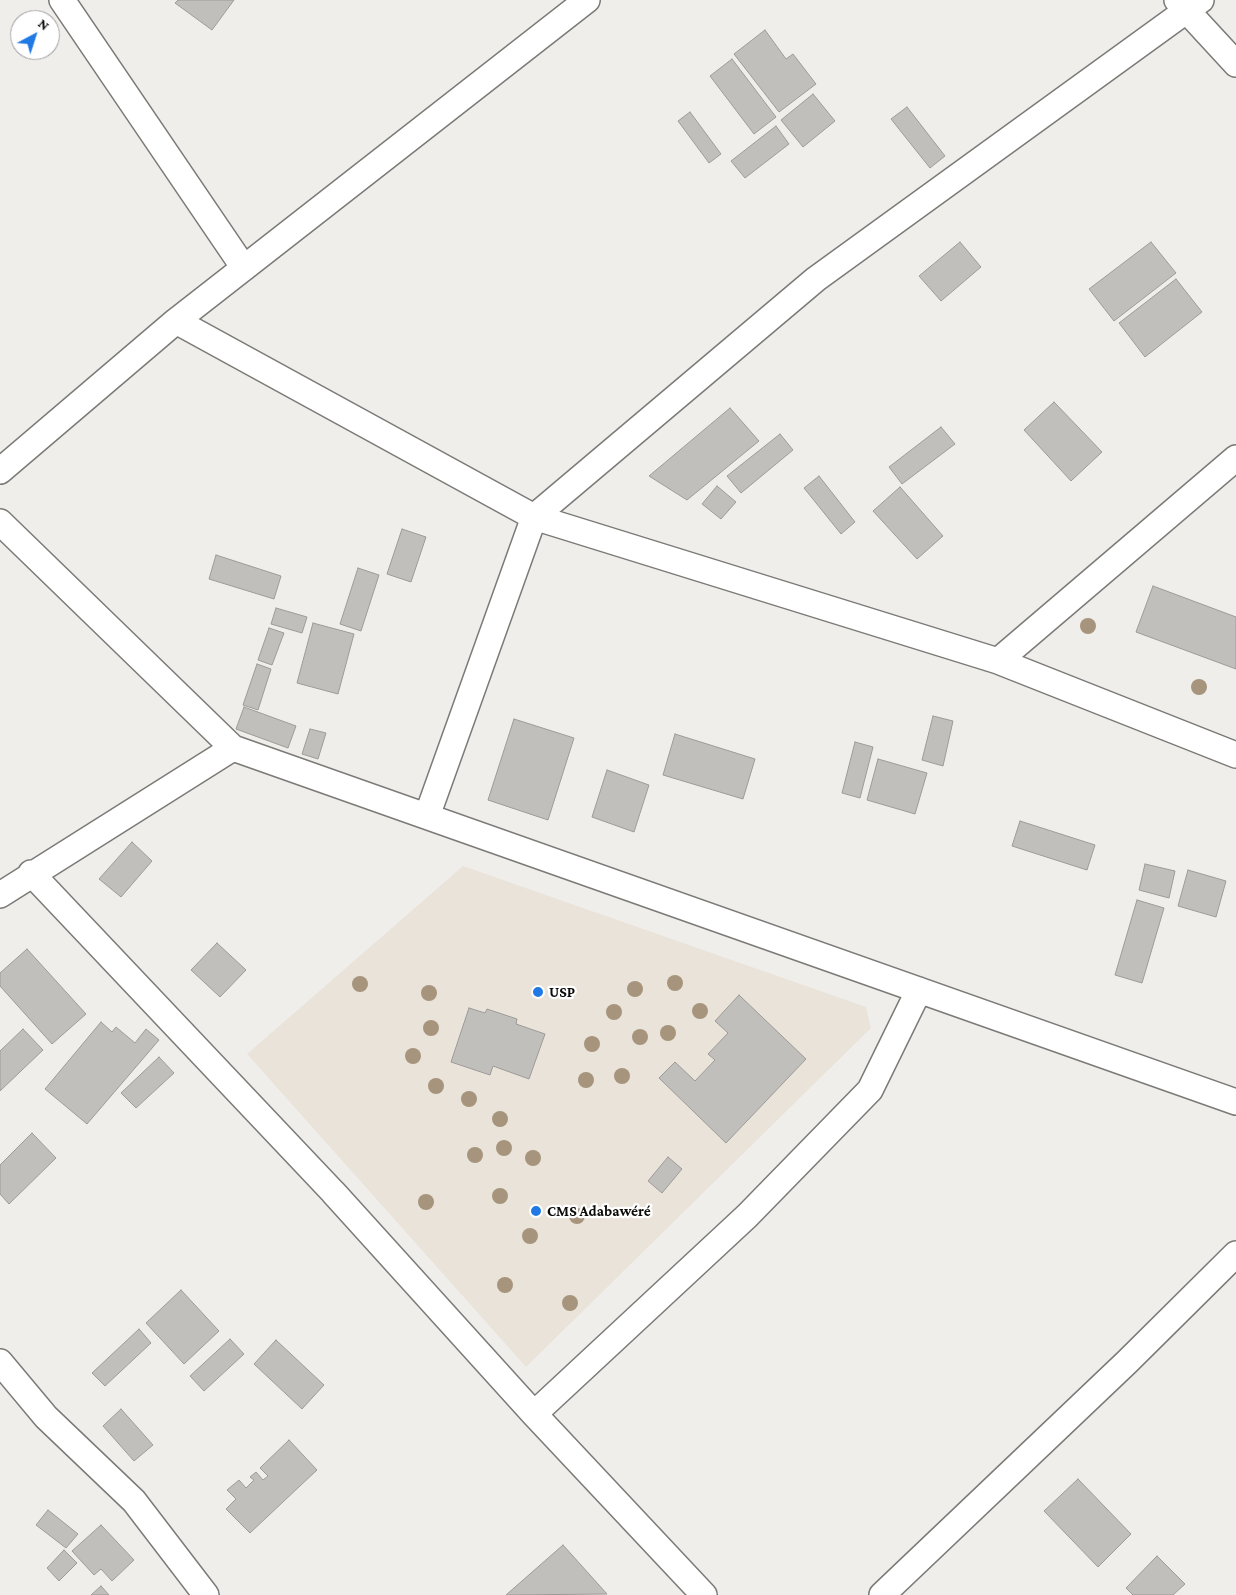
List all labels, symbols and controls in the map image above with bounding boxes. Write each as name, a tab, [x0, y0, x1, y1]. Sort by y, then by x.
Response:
north arrow	[10, 10, 60, 60]
text: N	[35, 15, 53, 33]
place label: USP	[549, 983, 575, 1001]
marker: USP	[531, 985, 545, 999]
place label: CMS Adabawéré	[547, 1202, 651, 1220]
marker: CMS Adabawéré	[529, 1204, 543, 1218]

